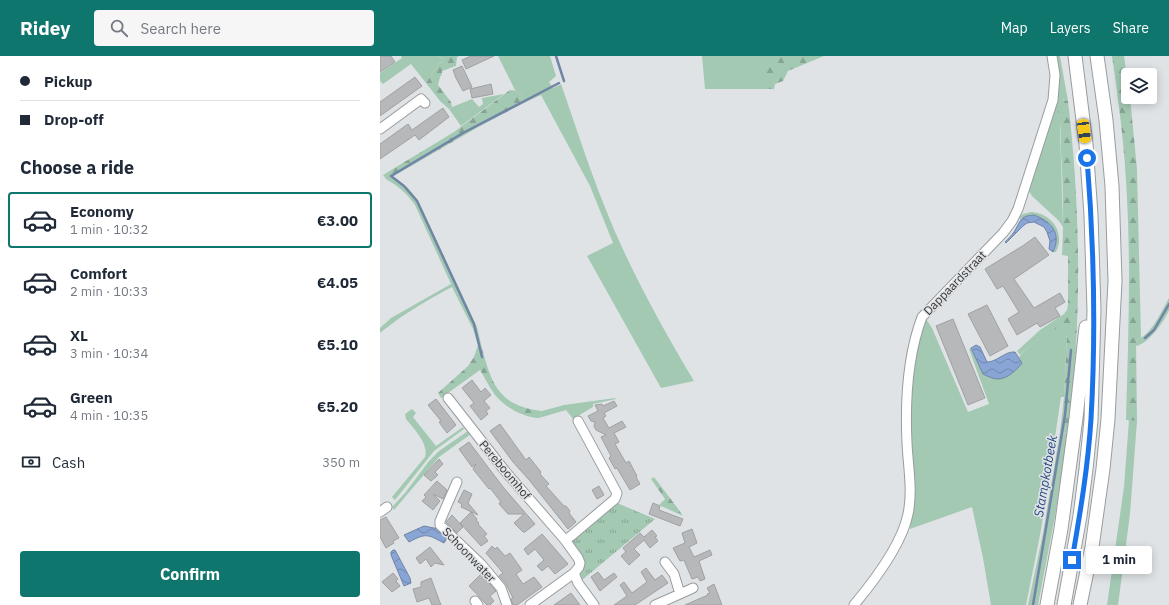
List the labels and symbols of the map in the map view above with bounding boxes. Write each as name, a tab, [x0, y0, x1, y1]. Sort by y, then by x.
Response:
car	[1077, 118, 1091, 144]
route start	[1078, 149, 1096, 167]
street label: Dappaardstraat	[920, 247, 989, 318]
water label: Stampkotbeek	[1030, 434, 1061, 518]
street label: Pereboomhof	[476, 437, 535, 502]
street label: Schoonwater	[439, 524, 500, 586]
callout: 1 min	[1086, 546, 1152, 574]
route end	[1063, 551, 1081, 569]

